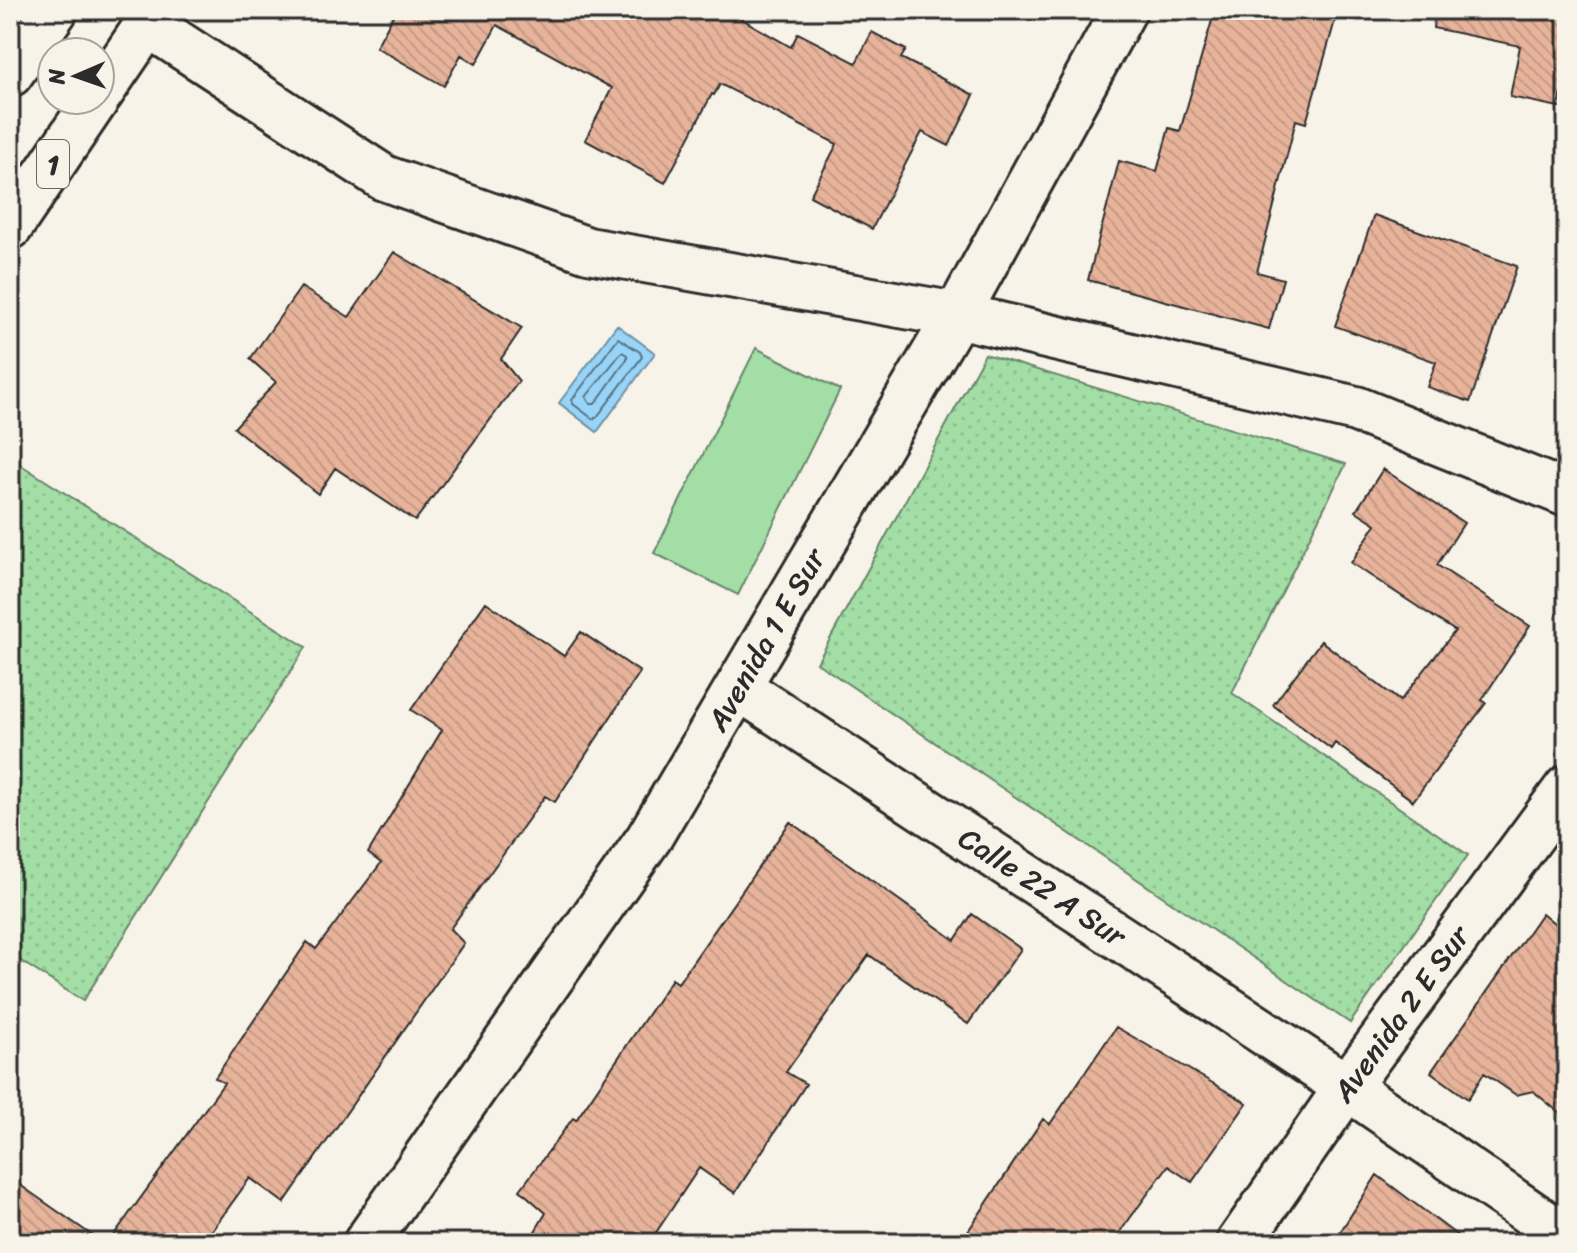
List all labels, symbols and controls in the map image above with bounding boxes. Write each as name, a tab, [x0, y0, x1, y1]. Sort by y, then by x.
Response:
north arrow	[36, 36, 116, 116]
text: N	[37, 68, 76, 86]
road number: 1	[37, 140, 69, 188]
street label: Avenida 1 E Sur	[691, 536, 841, 743]
street label: Calle 22 A Sur	[947, 812, 1138, 963]
street label: Avenida 2 E Sur	[1317, 912, 1485, 1115]

